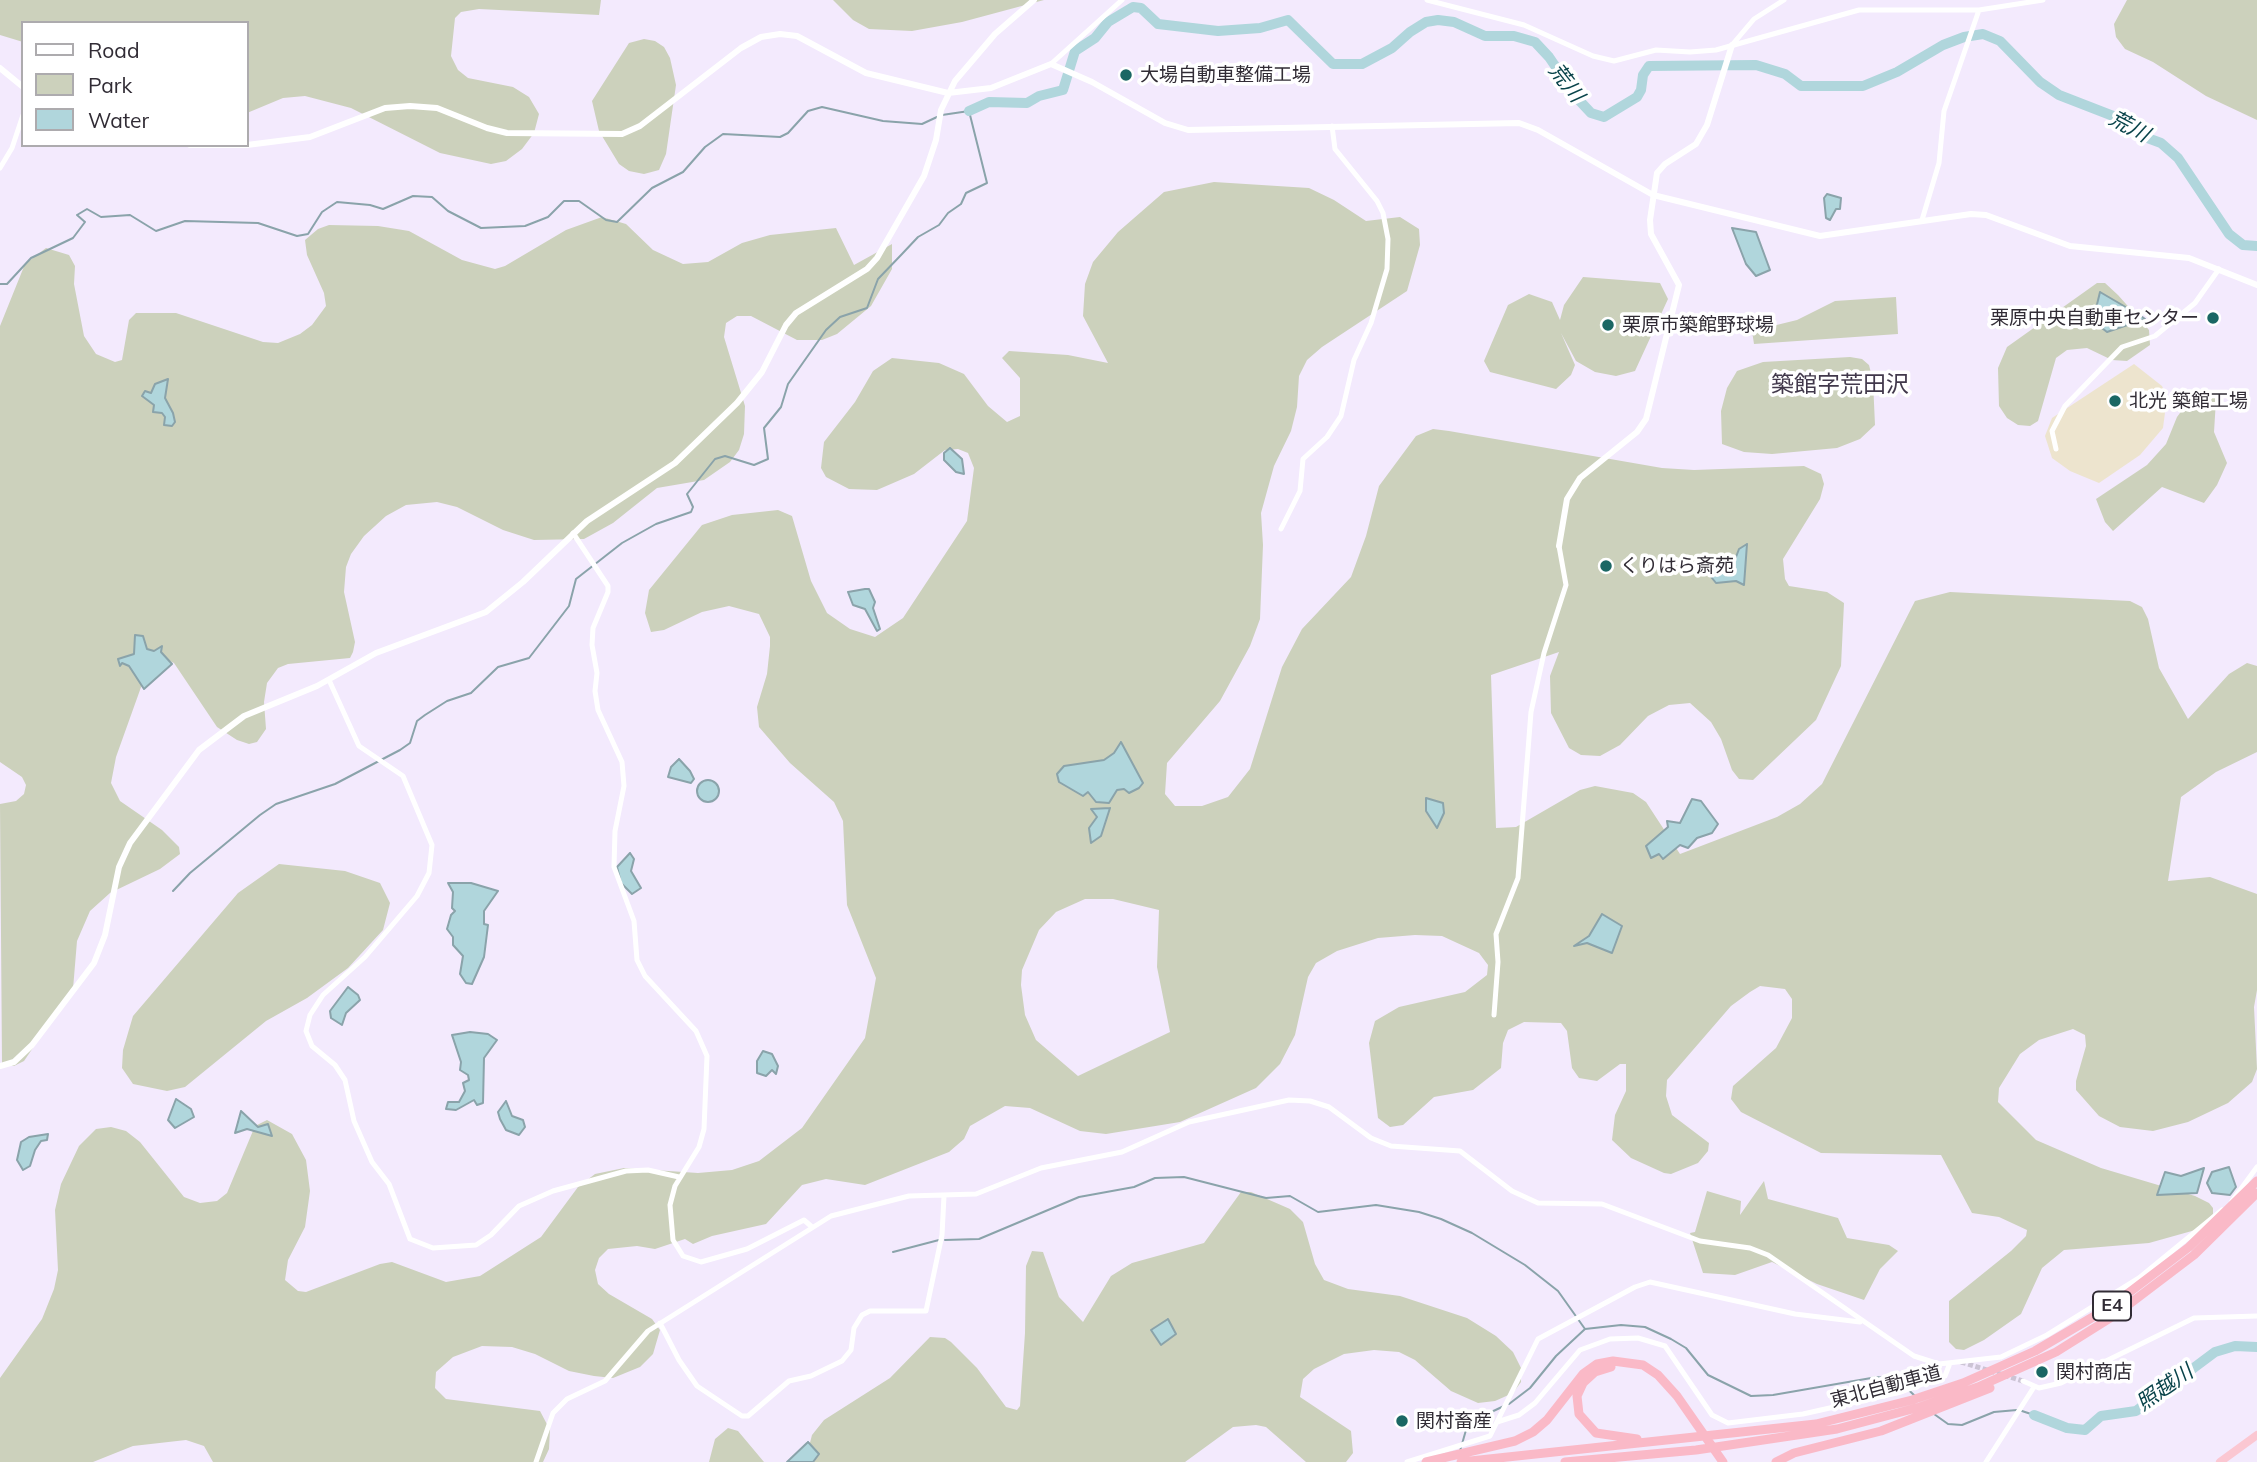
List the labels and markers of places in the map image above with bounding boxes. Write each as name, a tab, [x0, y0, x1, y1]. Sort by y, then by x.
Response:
place label: 大場自動車整備工場	[1140, 64, 1311, 86]
marker: 大場自動車整備工場	[1118, 67, 1134, 83]
place label: 栗原中央自動車センター	[1990, 307, 2199, 329]
marker: 栗原中央自動車センター	[2205, 310, 2221, 326]
place label: 栗原市築館野球場	[1622, 314, 1774, 336]
marker: 栗原市築館野球場	[1600, 317, 1616, 333]
place label: 北光 築館工場	[2129, 390, 2248, 412]
marker: 北光 築館工場	[2107, 393, 2123, 409]
place label: くりはら斎苑	[1620, 555, 1734, 577]
marker: くりはら斎苑	[1598, 558, 1614, 574]
place label: 関村商店	[2056, 1361, 2132, 1383]
marker: 関村商店	[2034, 1364, 2050, 1380]
place label: 関村畜産	[1416, 1410, 1492, 1432]
marker: 関村畜産	[1394, 1413, 1410, 1429]

